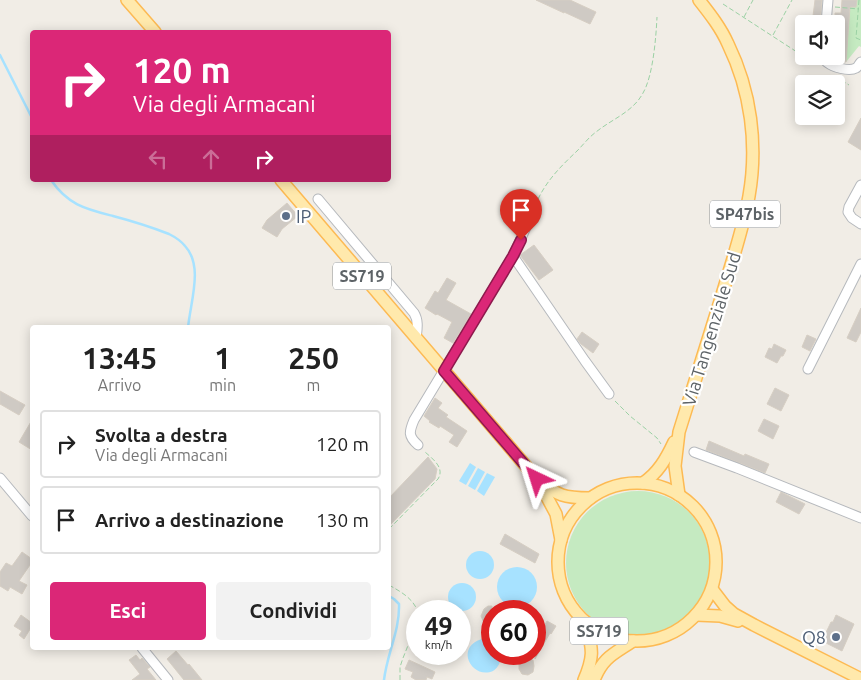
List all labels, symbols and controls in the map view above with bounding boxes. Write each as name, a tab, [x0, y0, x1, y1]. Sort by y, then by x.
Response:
map controls	[795, 15, 845, 125]
button: sound	[795, 15, 845, 65]
icon: right	[50, 50, 115, 115]
text: 120 m	[133, 50, 231, 90]
button: layers	[795, 75, 845, 125]
text: Via degli Armacani	[133, 91, 316, 116]
icon: left	[144, 145, 172, 173]
icon: ahead	[197, 145, 225, 173]
icon: right	[250, 145, 278, 173]
pin	[500, 189, 542, 240]
icon: arrive	[507, 196, 535, 224]
road number: SP47bis	[710, 200, 780, 228]
place label: IP	[296, 206, 312, 226]
marker: IP	[280, 210, 292, 222]
street label: Via Tangenziale Sud	[678, 250, 744, 408]
road number: SS719	[333, 262, 391, 290]
text: 13:45	[82, 341, 157, 375]
text: 1	[214, 341, 231, 375]
text: 250	[288, 341, 339, 375]
text: Arrivo	[98, 376, 141, 394]
text: min	[209, 376, 236, 394]
text: m	[307, 376, 320, 394]
text: Svolta a destra	[95, 424, 228, 446]
icon: right	[52, 430, 80, 458]
text: 120 m	[316, 433, 369, 455]
text: Via degli Armacani	[95, 446, 228, 464]
position arrow	[510, 452, 562, 504]
icon: arrive	[52, 506, 80, 534]
text: Arrivo a destinazione	[95, 509, 284, 531]
text: 130 m	[316, 509, 369, 531]
button: Esci	[50, 582, 206, 640]
button: Condividi	[216, 582, 371, 640]
speed limit sign: 60	[481, 600, 546, 665]
text: 49	[424, 612, 453, 640]
road number: SS719	[570, 618, 628, 644]
place label: Q8	[802, 627, 826, 648]
marker: Q8	[830, 631, 842, 643]
text: km/h	[425, 638, 452, 651]

